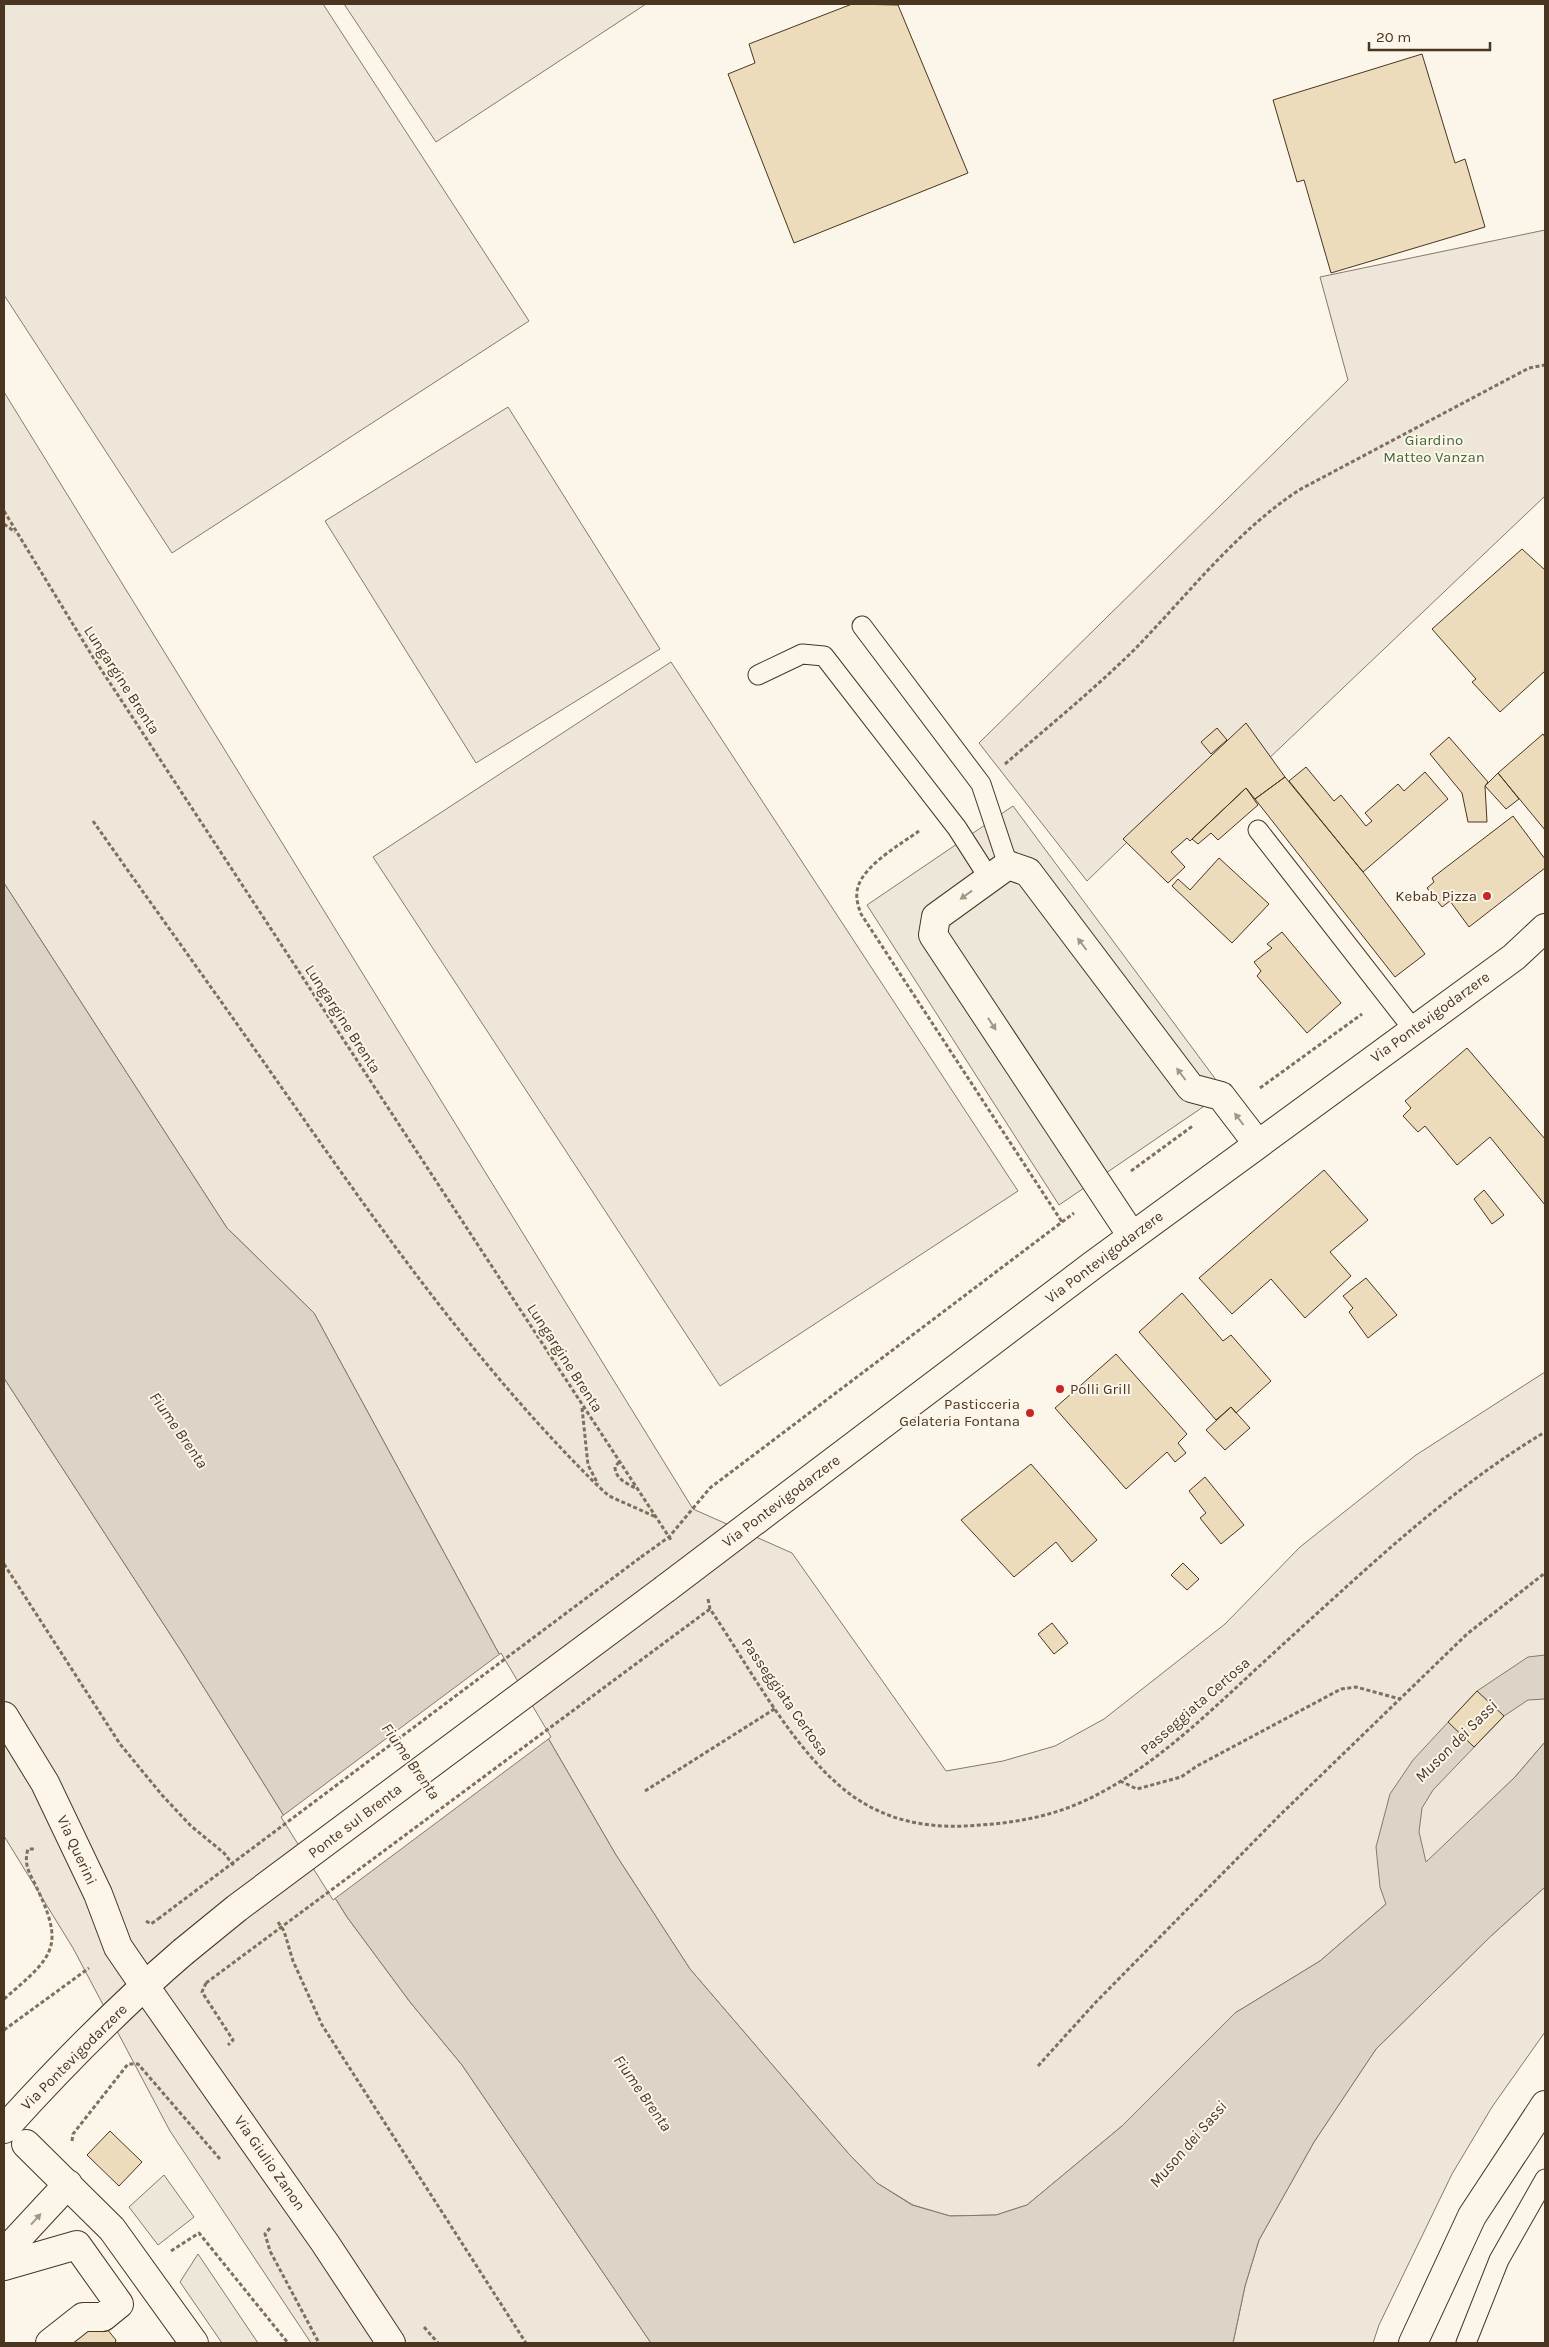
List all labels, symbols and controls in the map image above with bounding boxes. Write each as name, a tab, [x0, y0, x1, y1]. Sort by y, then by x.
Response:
scale bar	[1369, 20, 1490, 52]
text: 20 m	[1376, 28, 1411, 46]
park label: Giardino Matteo Vanzan	[1383, 431, 1485, 466]
street label: Lungargine Brenta	[80, 622, 164, 738]
place label: Kebab Pizza	[1395, 887, 1477, 905]
one-way arrow	[959, 890, 973, 900]
marker: Kebab Pizza	[1481, 890, 1493, 902]
one-way arrow	[1077, 938, 1088, 951]
street label: Lungargine Brenta	[301, 961, 385, 1077]
street label: Via Pontevigodarzere	[1367, 968, 1493, 1066]
one-way arrow	[987, 1017, 996, 1031]
one-way arrow	[1175, 1067, 1186, 1080]
one-way arrow	[1234, 1113, 1245, 1126]
street label: Via Pontevigodarzere	[1042, 1207, 1166, 1307]
street label: Lungargine Brenta	[523, 1300, 607, 1416]
place label: Polli Grill	[1070, 1380, 1131, 1398]
marker: Polli Grill	[1054, 1383, 1066, 1395]
water label: Fiume Brenta	[146, 1388, 212, 1472]
place label: Pasticceria Gelateria Fontana	[899, 1395, 1020, 1430]
marker: Pasticceria Gelateria Fontana	[1024, 1407, 1036, 1419]
street label: Via Pontevigodarzere	[719, 1451, 843, 1551]
street label: Passeggiata Certosa	[738, 1635, 832, 1759]
street label: Passeggiata Certosa	[1136, 1653, 1254, 1759]
water label: Muson dei Sassi	[1411, 1696, 1501, 1786]
water label: Fiume Brenta	[378, 1719, 444, 1803]
street label: Ponte sul Brenta	[305, 1780, 405, 1862]
street label: Via Querini	[53, 1812, 101, 1888]
street label: Via Pontevigodarzere	[17, 2000, 131, 2114]
water label: Fiume Brenta	[610, 2051, 676, 2135]
water label: Muson dei Sassi	[1145, 2097, 1231, 2191]
street label: Via Giulio Zanon	[231, 2112, 309, 2214]
one-way arrow	[30, 2213, 42, 2225]

